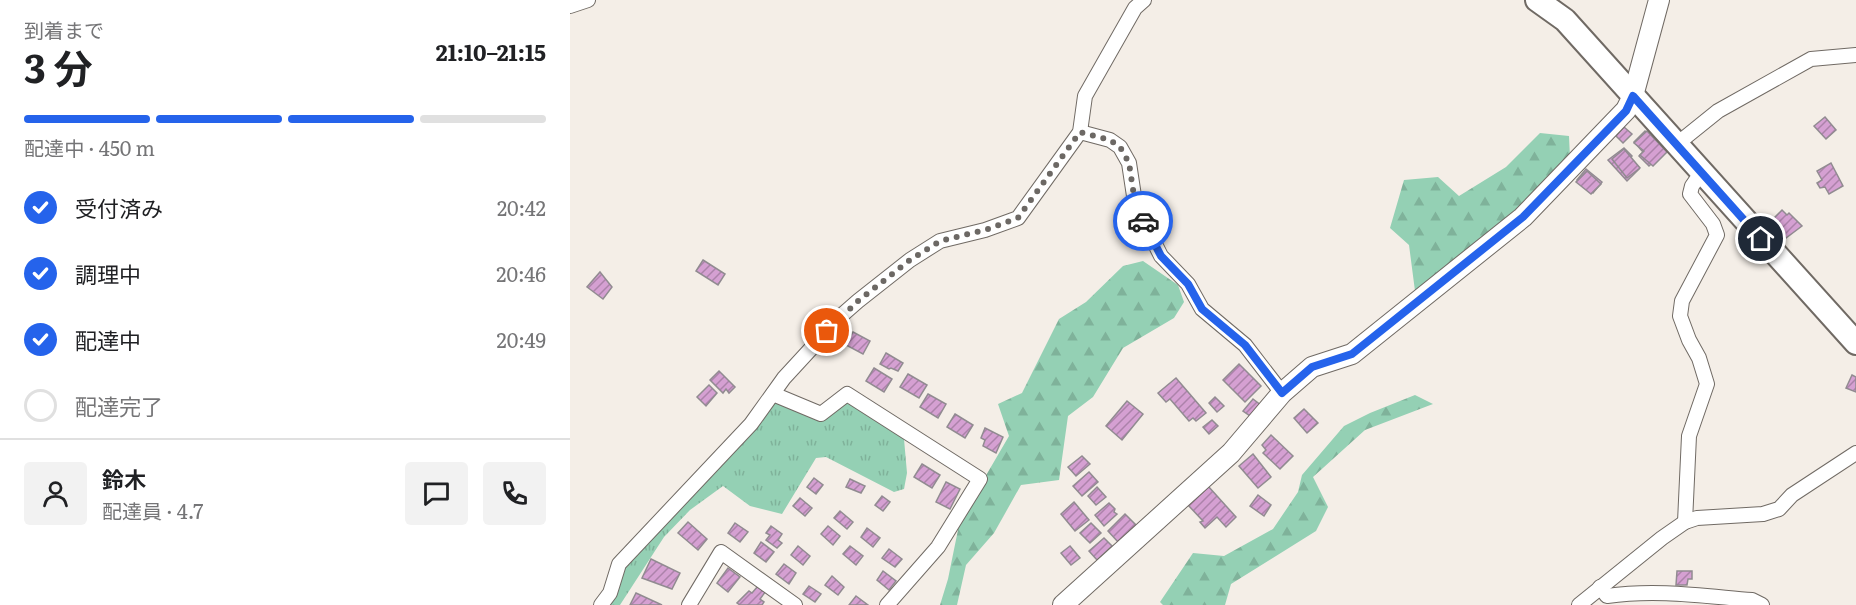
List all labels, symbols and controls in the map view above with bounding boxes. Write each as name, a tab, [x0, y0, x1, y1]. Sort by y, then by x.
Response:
text: 到着まで	[24, 14, 104, 44]
text: 21:10–21:15	[436, 35, 546, 68]
text: 3 分	[24, 37, 93, 95]
text: 配達中 · 450 m	[24, 132, 155, 162]
icon: check	[24, 191, 57, 224]
text: 受付済み	[75, 191, 163, 224]
courier	[1113, 191, 1173, 251]
text: 20:42	[497, 192, 546, 222]
icon: car	[1127, 205, 1160, 238]
pin	[1735, 213, 1786, 264]
icon: home	[1744, 222, 1777, 255]
icon: check	[24, 257, 57, 290]
text: 調理中	[75, 257, 141, 290]
text: 20:46	[496, 258, 546, 288]
pin	[801, 305, 852, 356]
icon: bag	[810, 314, 843, 347]
icon: check	[24, 323, 57, 356]
text: 配達中	[75, 323, 141, 356]
text: 20:49	[497, 324, 546, 354]
text: 配達完了	[75, 389, 163, 422]
button: person	[24, 462, 87, 525]
text: 鈴木	[102, 462, 146, 495]
button: chat	[405, 462, 468, 525]
button: phone	[483, 462, 546, 525]
text: 配達員 · 4.7	[102, 495, 203, 525]

